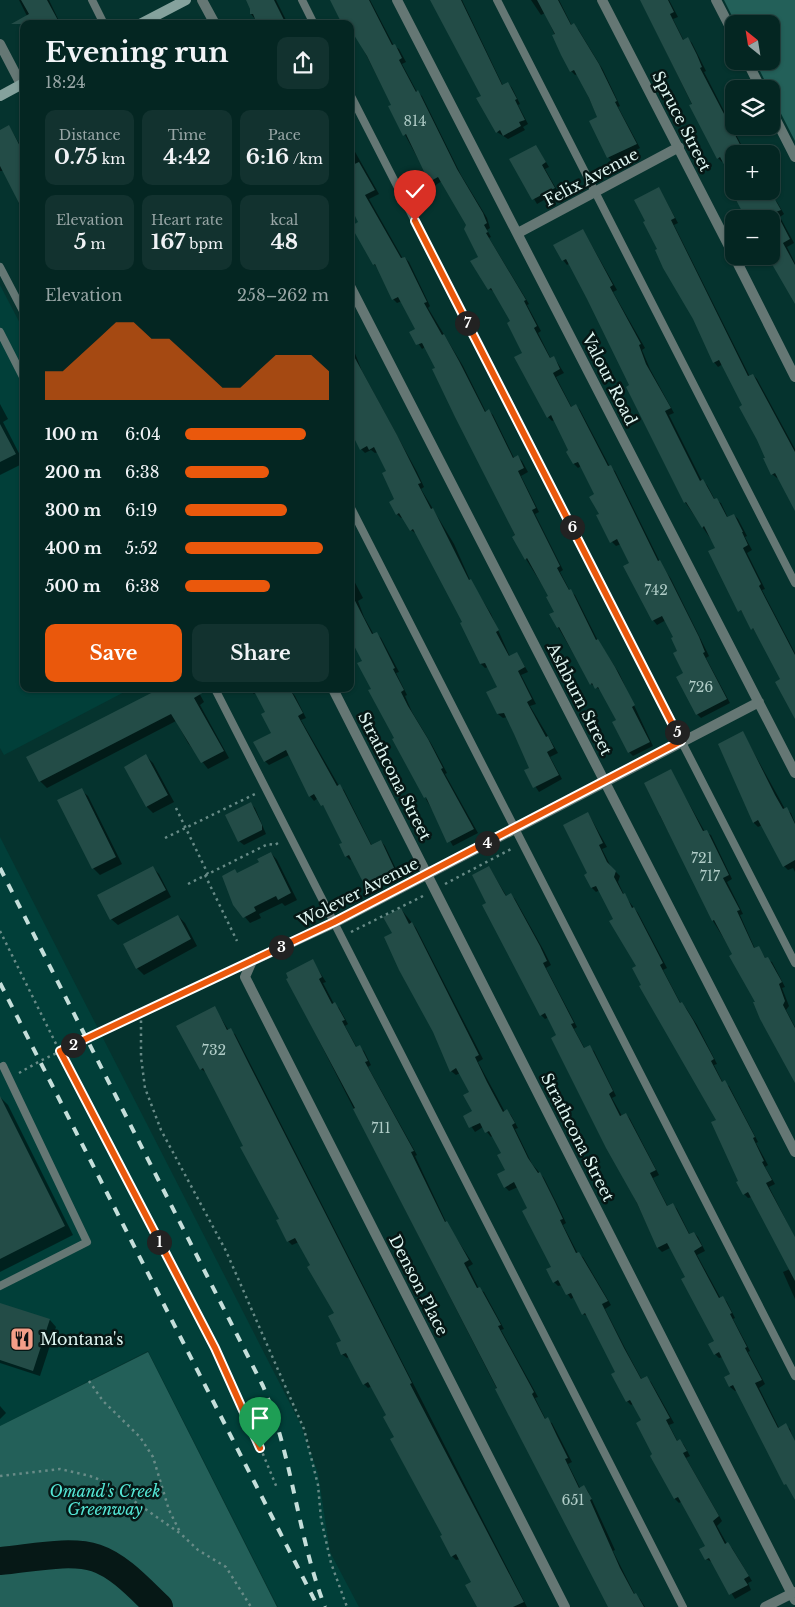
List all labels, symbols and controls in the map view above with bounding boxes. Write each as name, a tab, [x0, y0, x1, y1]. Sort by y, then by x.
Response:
north arrow	[725, 15, 780, 70]
map controls	[725, 15, 780, 265]
text: Evening run	[45, 35, 229, 70]
button: share	[277, 37, 329, 89]
street label: Spruce Street	[648, 67, 716, 175]
text: 18:24	[45, 72, 86, 92]
button: layers	[725, 80, 780, 135]
house number: 814	[404, 112, 426, 130]
text: Distance	[59, 126, 121, 144]
text: Time	[168, 126, 206, 144]
text: Pace	[268, 126, 301, 144]
text: 0.75	[54, 144, 98, 170]
text: 4:42	[163, 144, 211, 170]
text: 6:16	[246, 144, 289, 170]
street label: Felix Avenue	[540, 144, 642, 210]
button: +	[725, 145, 780, 200]
text: km	[98, 150, 125, 168]
text: /km	[289, 150, 323, 168]
pin	[394, 170, 436, 221]
icon: check	[401, 177, 429, 205]
button: −	[725, 210, 780, 265]
text: Elevation	[56, 211, 123, 229]
text: Heart rate	[151, 211, 223, 229]
text: kcal	[270, 211, 298, 229]
text: 5	[74, 229, 86, 255]
text: 167	[151, 229, 185, 255]
text: 48	[271, 229, 298, 255]
text: m	[86, 235, 105, 253]
text: bpm	[185, 235, 223, 253]
text: Elevation	[45, 285, 122, 305]
text: 258–262 m	[237, 285, 329, 305]
pin: 7	[454, 310, 480, 336]
text: 7	[464, 314, 471, 332]
street label: Valour Road	[578, 329, 642, 429]
text: 100 m	[45, 424, 98, 444]
text: 6:04	[125, 424, 161, 444]
text: 200 m	[45, 462, 102, 482]
text: 6:38	[125, 462, 159, 482]
text: 300 m	[45, 500, 101, 520]
text: 6:19	[125, 500, 157, 520]
pin: 6	[560, 514, 584, 540]
text: 6	[568, 518, 577, 536]
text: 400 m	[45, 538, 102, 558]
text: 5:52	[125, 538, 158, 558]
text: 500 m	[45, 576, 101, 596]
text: 6:38	[125, 576, 159, 596]
house number: 742	[644, 581, 668, 599]
button: Save	[45, 624, 182, 682]
button: Share	[192, 624, 329, 682]
street label: Ashburn Street	[543, 639, 617, 758]
house number: 726	[689, 678, 713, 696]
street label: Strathcona Street	[354, 709, 436, 843]
pin: 5	[664, 720, 690, 744]
text: 5	[673, 723, 682, 741]
pin: 4	[474, 830, 500, 856]
text: 4	[483, 834, 492, 852]
house number: 721	[691, 849, 713, 867]
street label: Wolever Avenue	[293, 853, 422, 932]
house number: 717	[700, 867, 721, 885]
pin: 3	[268, 934, 294, 960]
text: 3	[277, 938, 286, 956]
pin: 2	[60, 1032, 86, 1058]
text: 2	[69, 1036, 78, 1054]
house number: 732	[202, 1041, 226, 1059]
street label: Strathcona Street	[537, 1070, 619, 1204]
house number: 711	[371, 1119, 391, 1137]
pin: 1	[146, 1230, 172, 1254]
street label: Denson Place	[385, 1231, 453, 1339]
text: 1	[156, 1233, 163, 1251]
restaurant icon: Montana's	[9, 1326, 35, 1352]
place label: Montana's	[40, 1329, 123, 1349]
pin	[239, 1397, 281, 1448]
icon: arrive	[246, 1404, 274, 1432]
park label: Omand's Creek Greenway	[50, 1481, 160, 1519]
house number: 651	[561, 1491, 585, 1509]

